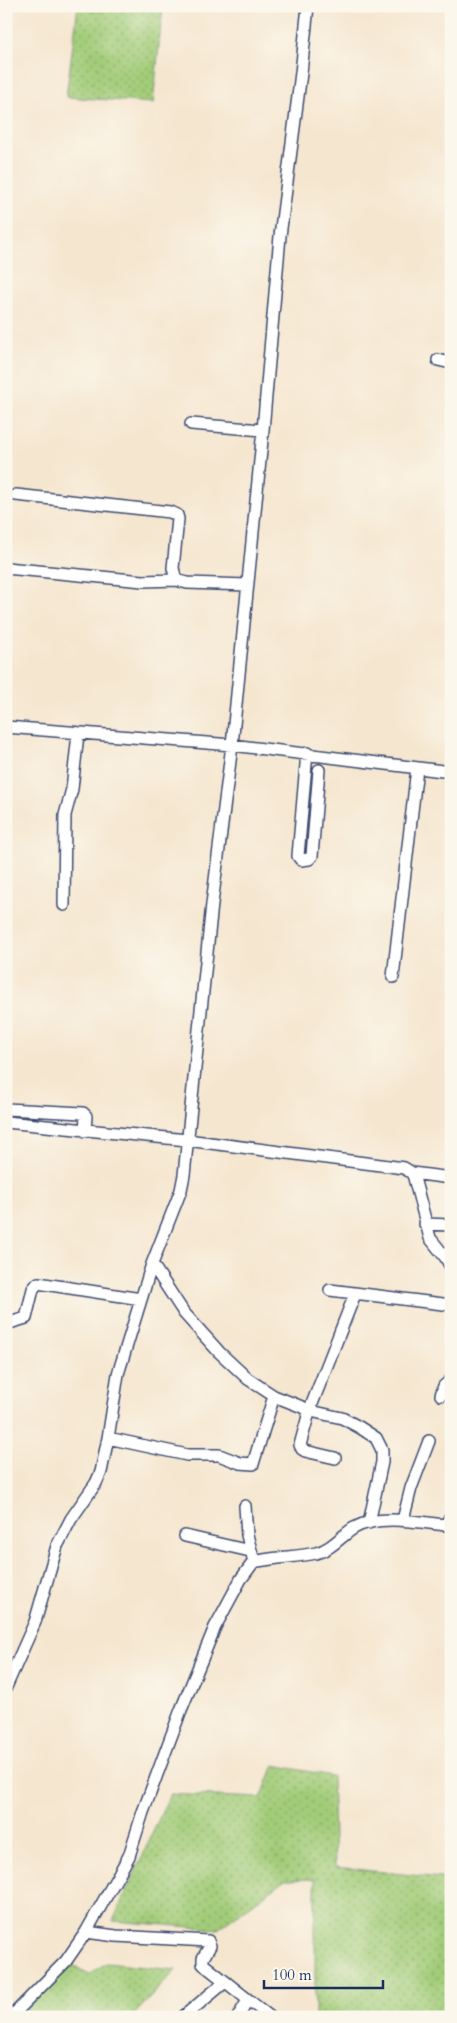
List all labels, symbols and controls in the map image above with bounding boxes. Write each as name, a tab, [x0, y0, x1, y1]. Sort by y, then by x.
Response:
scale bar	[264, 1958, 383, 1990]
text: 100 m	[272, 1965, 312, 1985]

